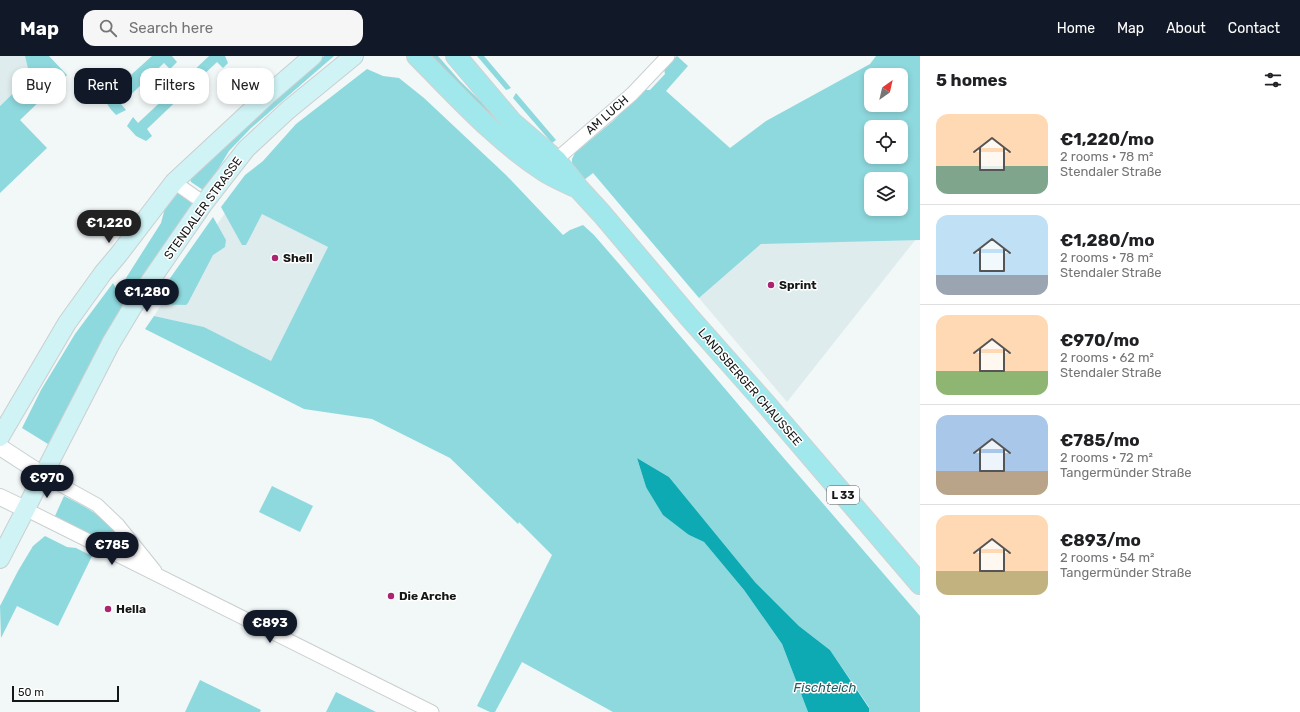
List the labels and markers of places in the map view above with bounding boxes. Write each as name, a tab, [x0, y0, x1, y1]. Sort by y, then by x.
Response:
pin: €1,220	[76, 210, 142, 244]
place label: Shell	[283, 251, 313, 265]
marker: Shell	[270, 253, 280, 263]
place label: Sprint	[779, 278, 817, 292]
pin: €1,280	[114, 279, 180, 313]
marker: Sprint	[766, 280, 776, 290]
pin: €970	[23, 465, 71, 499]
pin: €785	[88, 532, 136, 566]
place label: Die Arche	[399, 589, 456, 603]
marker: Die Arche	[386, 591, 396, 601]
place label: Hella	[116, 602, 146, 616]
marker: Hella	[103, 604, 113, 614]
pin: €893	[246, 610, 294, 644]

